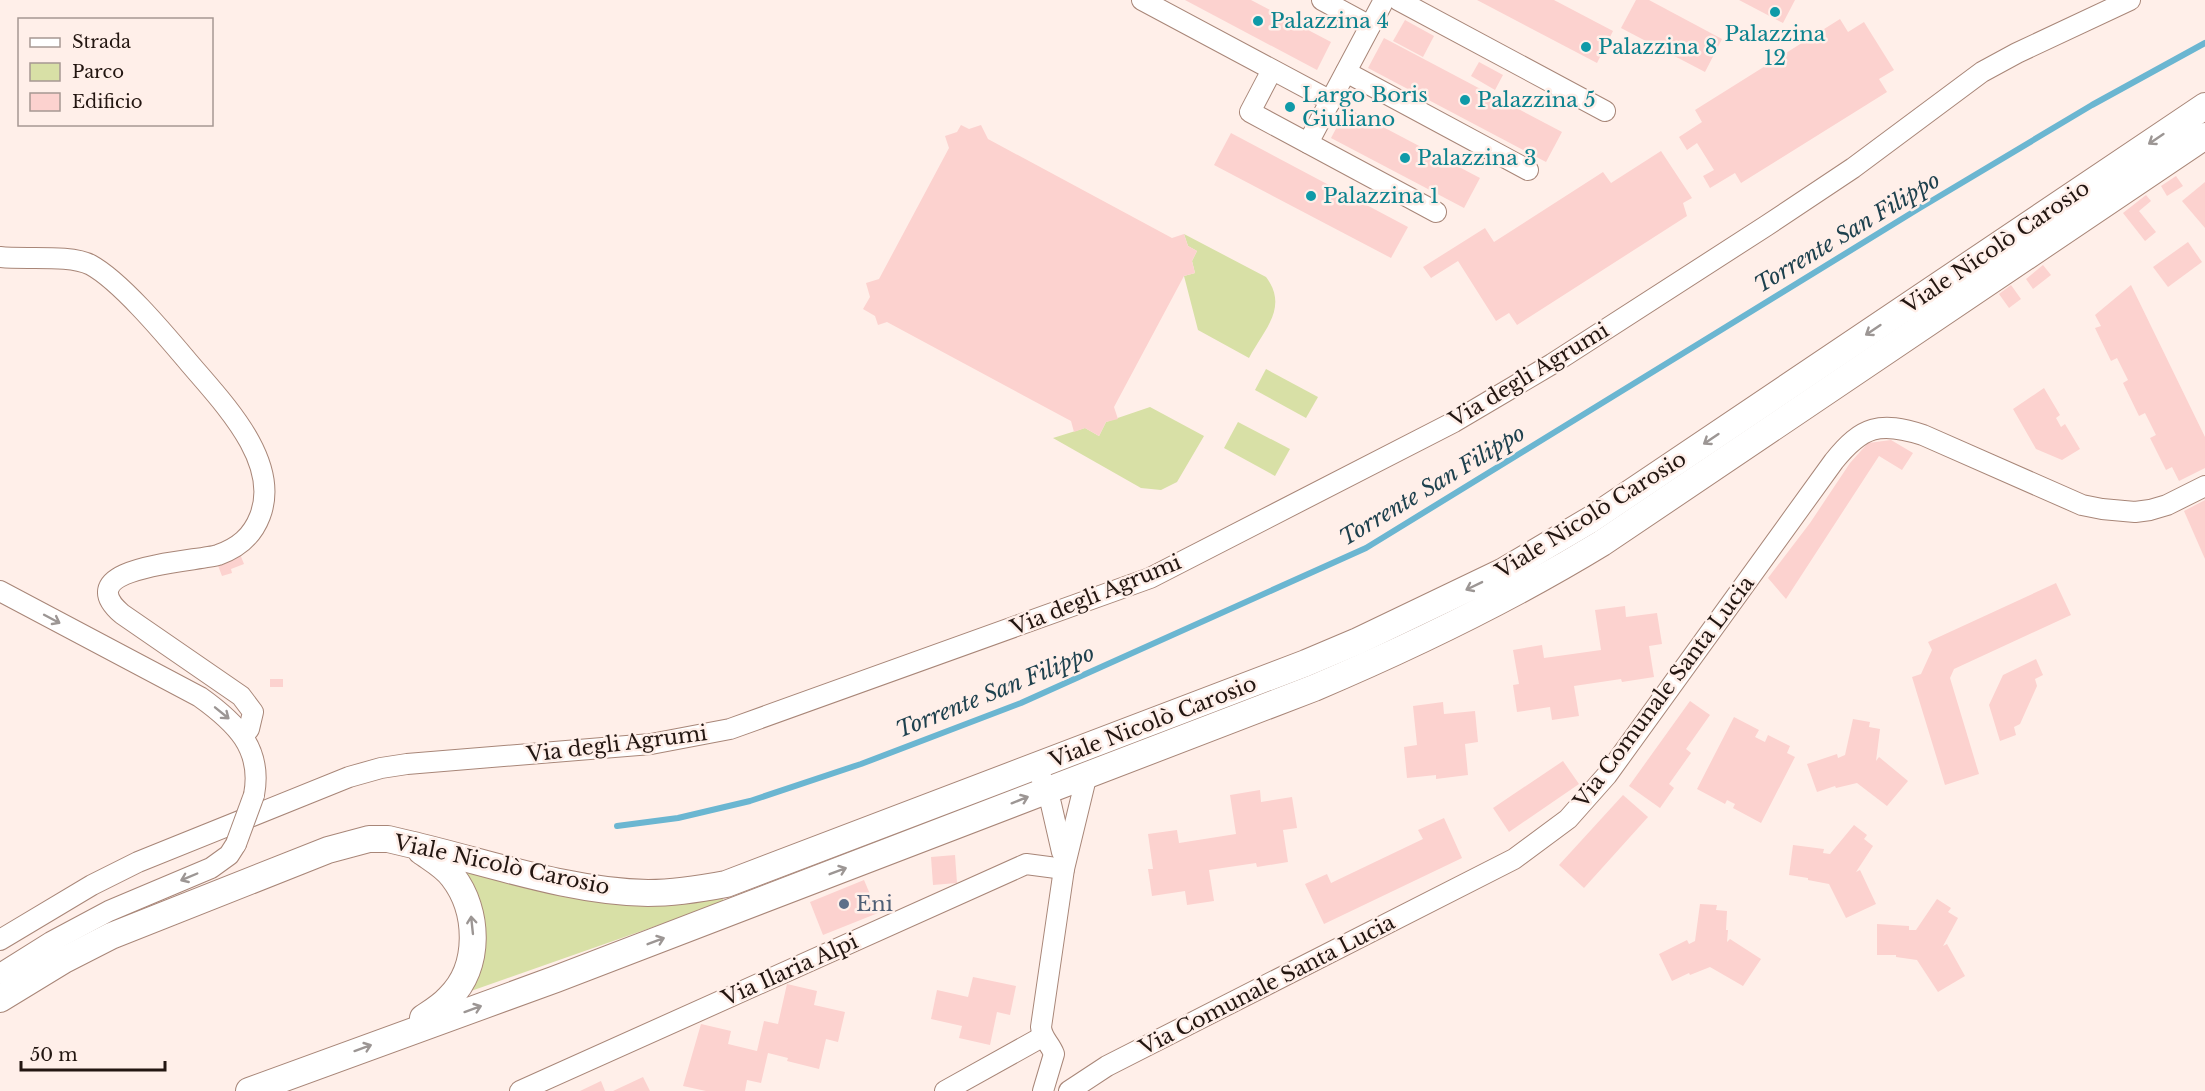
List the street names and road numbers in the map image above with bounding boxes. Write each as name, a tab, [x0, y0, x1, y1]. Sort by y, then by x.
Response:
street label: Viale Nicolò Carosio	[1897, 175, 2094, 320]
street label: Via degli Agrumi	[1444, 317, 1613, 433]
street label: Viale Nicolò Carosio	[1490, 446, 1691, 585]
street label: Via degli Agrumi	[1006, 549, 1185, 641]
street label: Via Comunale Santa Lucia	[1568, 571, 1760, 814]
street label: Viale Nicolò Carosio	[1045, 670, 1260, 774]
street label: Via degli Agrumi	[524, 720, 709, 768]
street label: Viale Nicolò Carosio	[391, 829, 612, 901]
street label: Via Comunale Santa Lucia	[1134, 909, 1399, 1061]
street label: Via Ilaria Alpi	[717, 928, 862, 1012]

